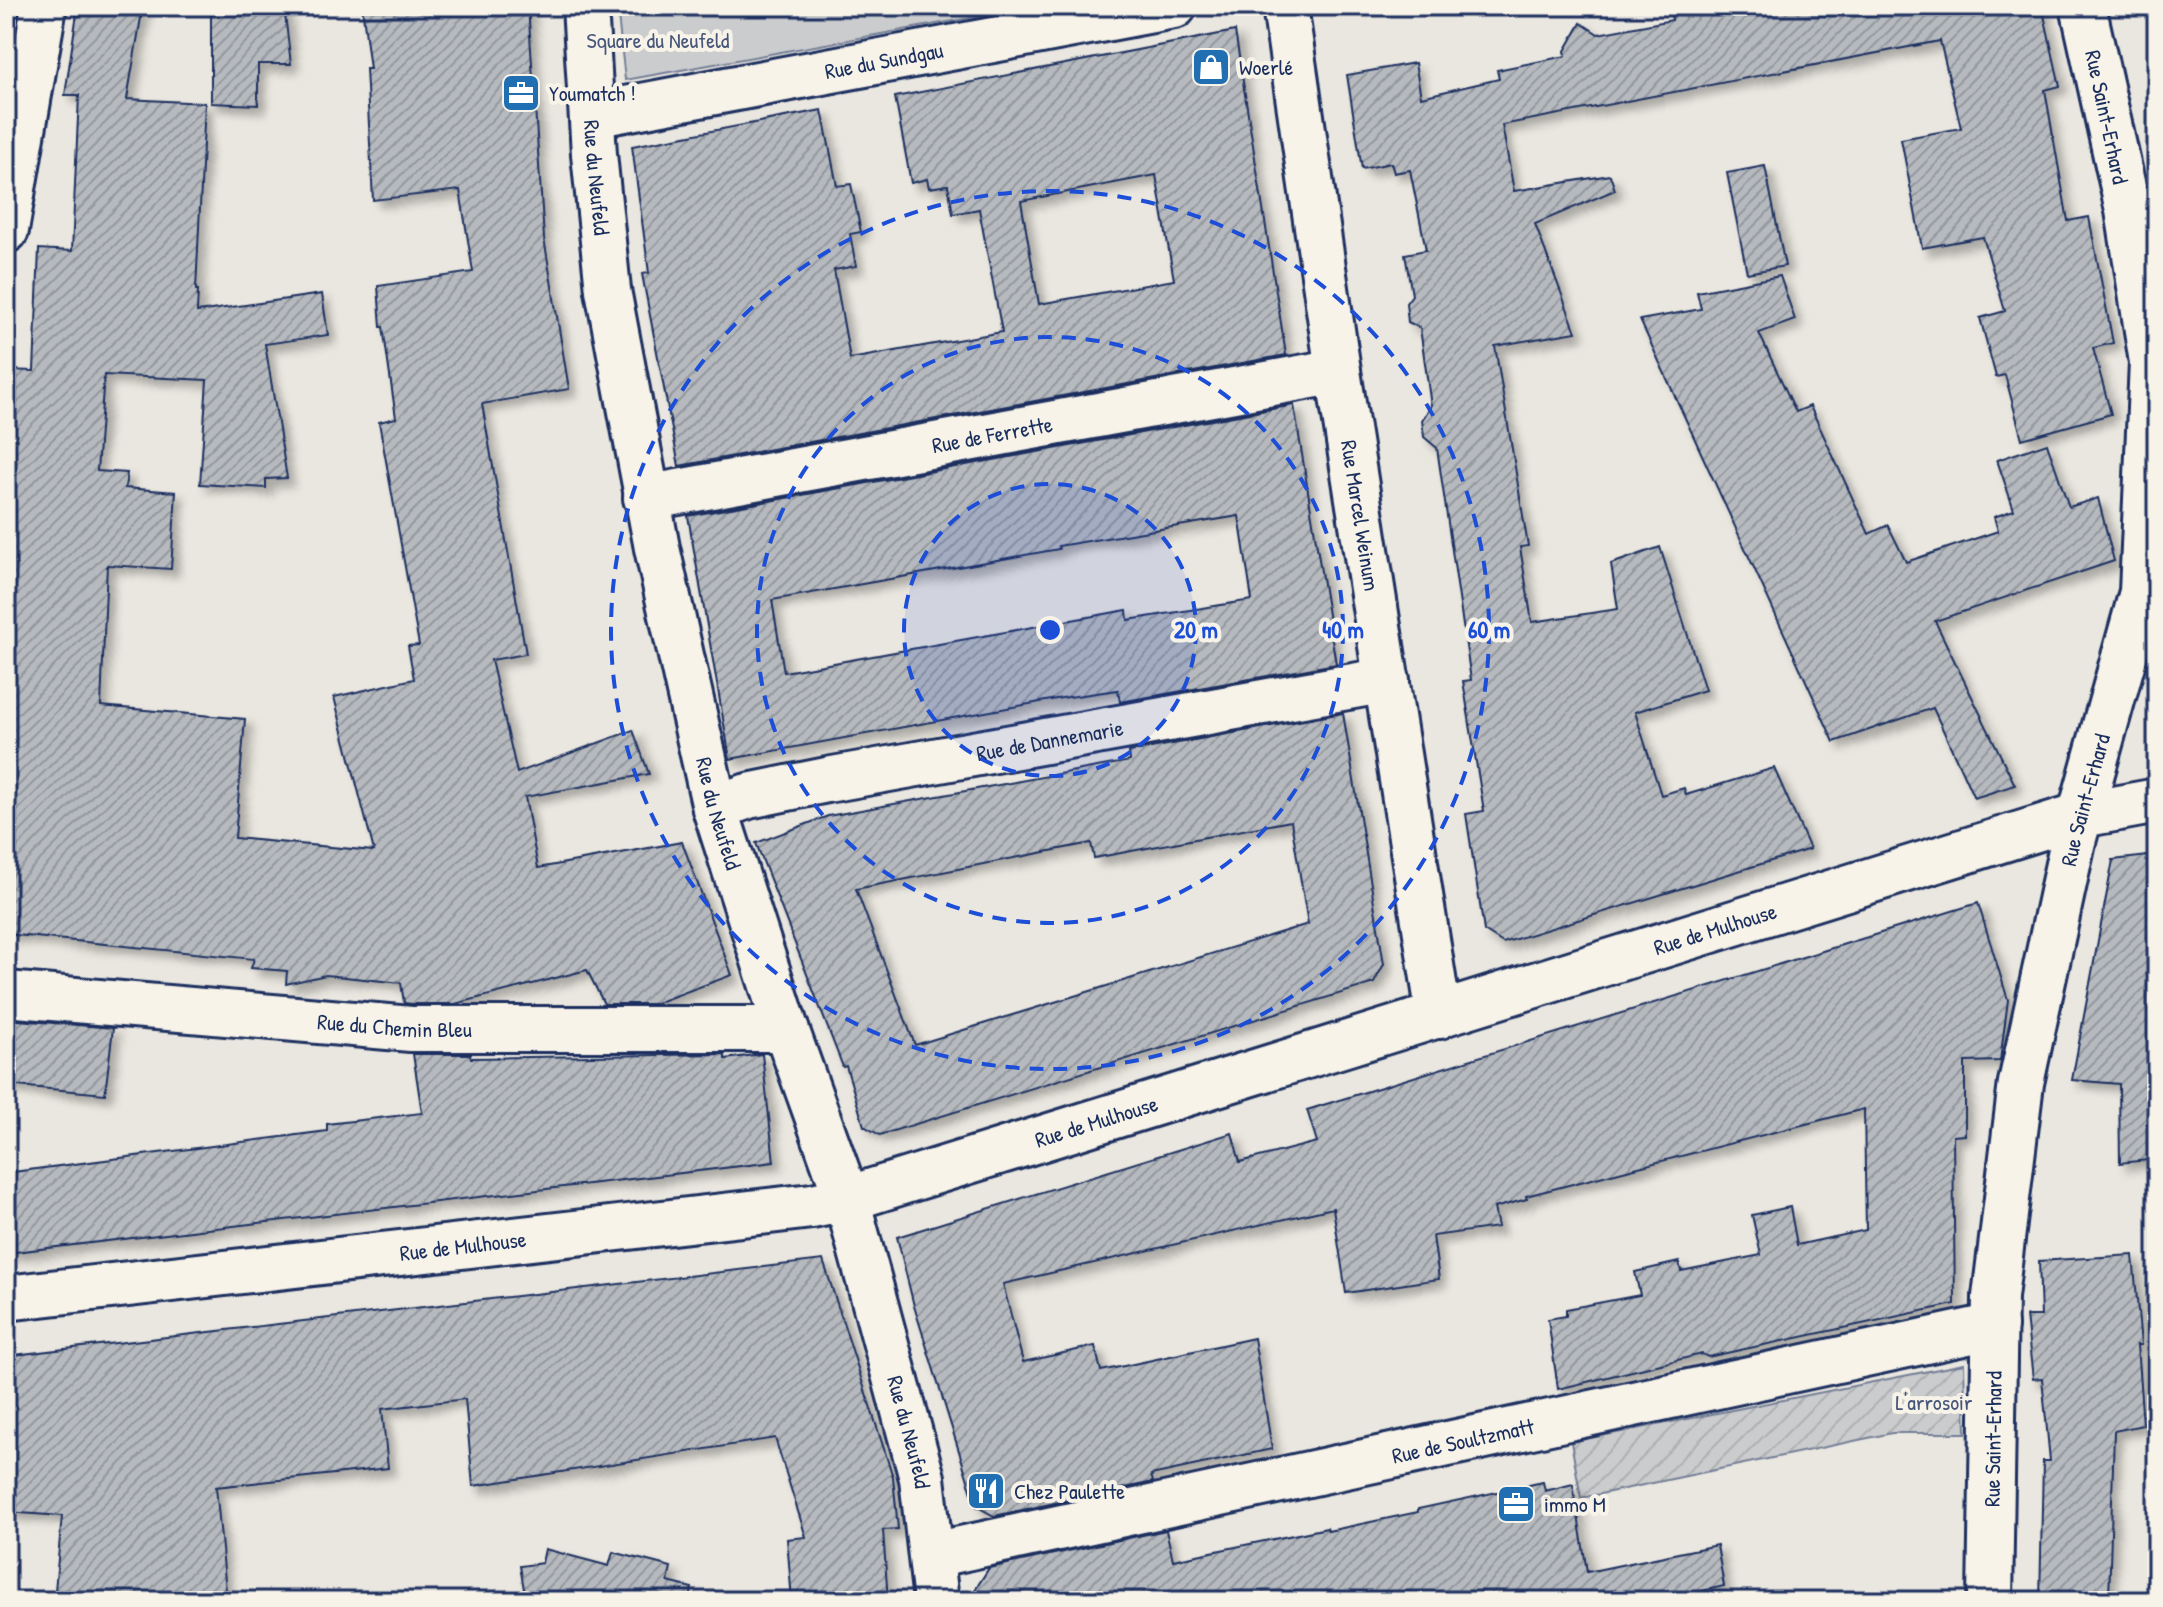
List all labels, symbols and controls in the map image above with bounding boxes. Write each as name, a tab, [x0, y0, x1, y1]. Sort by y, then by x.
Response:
park label: Square du Neufeld	[587, 25, 730, 55]
street label: Rue du Sundgau	[822, 35, 946, 86]
shop icon: Woerlé	[1190, 46, 1232, 88]
street label: Rue Saint-Erhard	[2078, 47, 2136, 187]
place label: Woerlé	[1239, 52, 1293, 82]
office icon: Youmatch !	[500, 72, 542, 114]
place label: Youmatch !	[549, 78, 636, 108]
street label: Rue du Neufeld	[577, 119, 617, 237]
street label: Rue de Ferrette	[930, 409, 1055, 460]
street label: Rue Marcel Weinum	[1334, 438, 1387, 593]
text: 20 m	[1174, 613, 1218, 645]
text: 40 m	[1322, 613, 1364, 645]
text: 60 m	[1468, 613, 1510, 645]
centre of rings	[1036, 616, 1064, 644]
street label: Rue de Dannemarie	[974, 712, 1126, 768]
street label: Rue Saint-Erhard	[2053, 730, 2117, 869]
street label: Rue du Neufeld	[689, 754, 749, 874]
street label: Rue de Mulhouse	[1650, 896, 1780, 962]
street label: Rue du Chemin Bleu	[316, 1006, 472, 1044]
street label: Rue de Mulhouse	[1031, 1088, 1162, 1155]
street label: Rue de Mulhouse	[398, 1224, 528, 1268]
street label: Rue Saint-Erhard	[1977, 1370, 2009, 1507]
street label: Rue du Neufeld	[880, 1372, 938, 1490]
park label: L'arrosoir	[1896, 1387, 1973, 1417]
street label: Rue de Soultzmatt	[1389, 1411, 1537, 1471]
restaurant icon: Chez Paulette	[965, 1470, 1007, 1512]
place label: Chez Paulette	[1014, 1476, 1125, 1506]
office icon: immo M	[1495, 1483, 1537, 1525]
place label: immo M	[1544, 1489, 1606, 1519]

